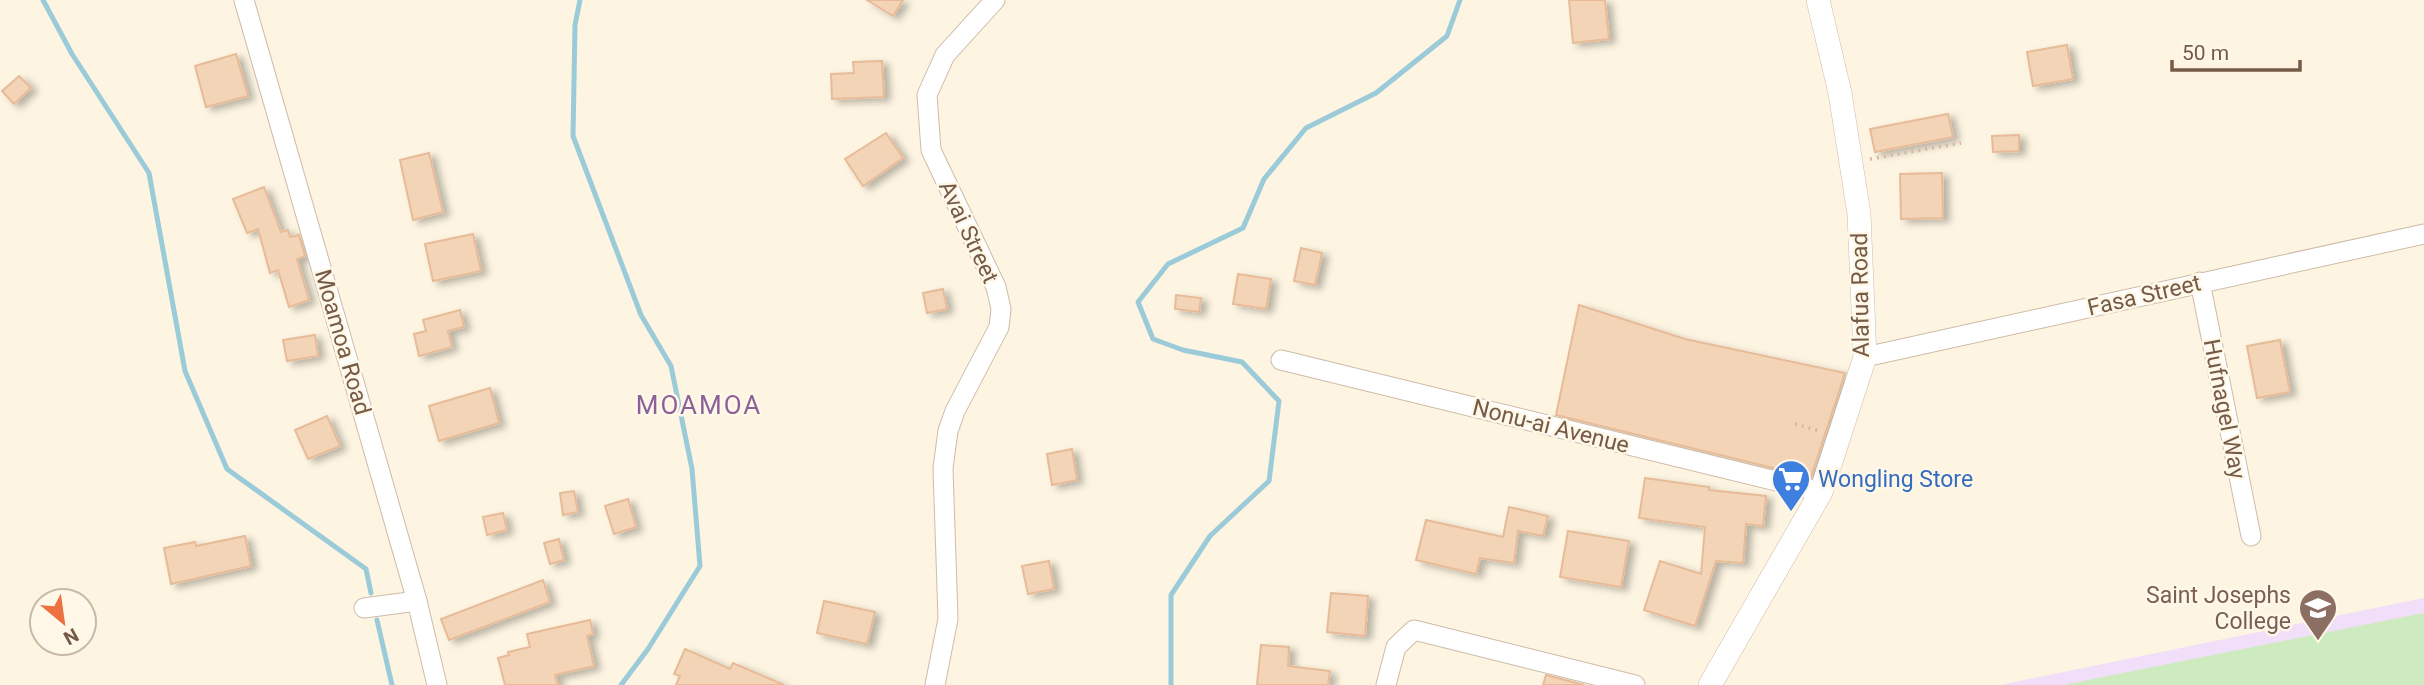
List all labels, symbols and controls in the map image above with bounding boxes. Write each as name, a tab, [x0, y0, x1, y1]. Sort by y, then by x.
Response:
scale bar	[2172, 28, 2300, 72]
text: 50 m	[2182, 41, 2229, 65]
street label: Avai Street	[933, 177, 1004, 288]
street label: Alafua Road	[1846, 232, 1875, 358]
street label: Moamoa Road	[309, 266, 376, 418]
street label: Fasa Street	[2085, 269, 2203, 322]
street label: Hufnagel Way	[2198, 337, 2251, 481]
district label: MOAMOA	[636, 390, 762, 420]
street label: Nonu-ai Avenue	[1470, 394, 1632, 459]
supermarket icon: Wongling Store	[1770, 458, 1812, 513]
place label: Wongling Store	[1818, 466, 1973, 493]
place label: Saint Josephs College	[2146, 582, 2291, 635]
north arrow	[28, 587, 98, 657]
school or university icon: Saint Josephs College	[2297, 587, 2339, 642]
text: N	[60, 623, 82, 650]

